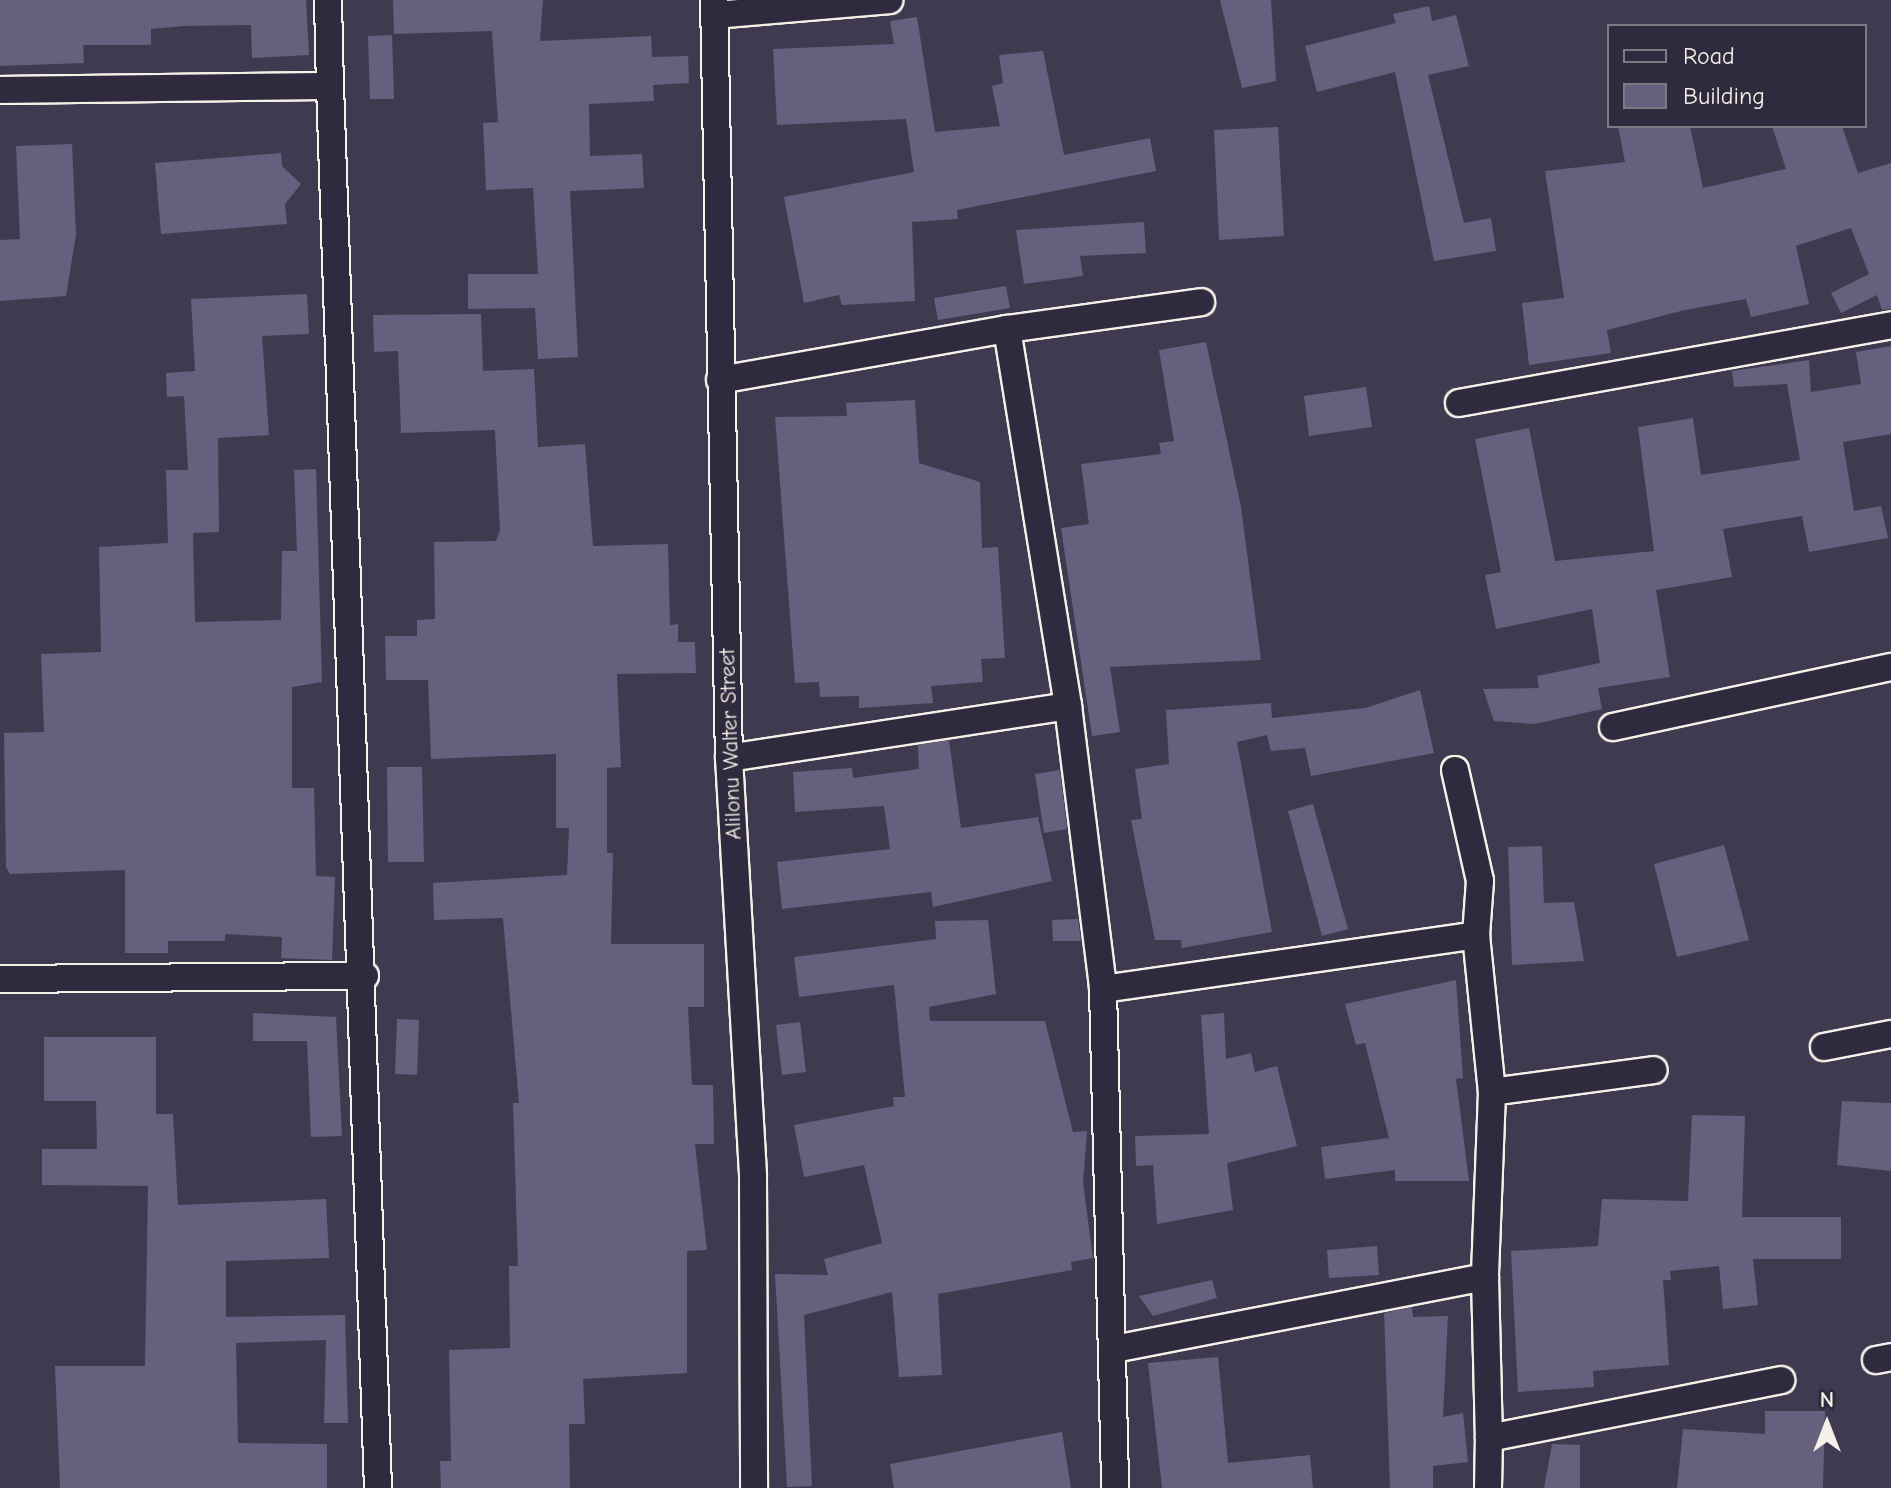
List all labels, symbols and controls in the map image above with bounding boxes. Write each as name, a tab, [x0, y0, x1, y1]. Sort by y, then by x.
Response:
legend	[1607, 24, 1867, 128]
text: Road	[1683, 42, 1735, 70]
text: Building	[1683, 82, 1765, 110]
street label: Alilonu Walter Street	[714, 648, 748, 840]
north arrow	[1787, 1384, 1867, 1464]
text: N	[1820, 1387, 1834, 1413]

